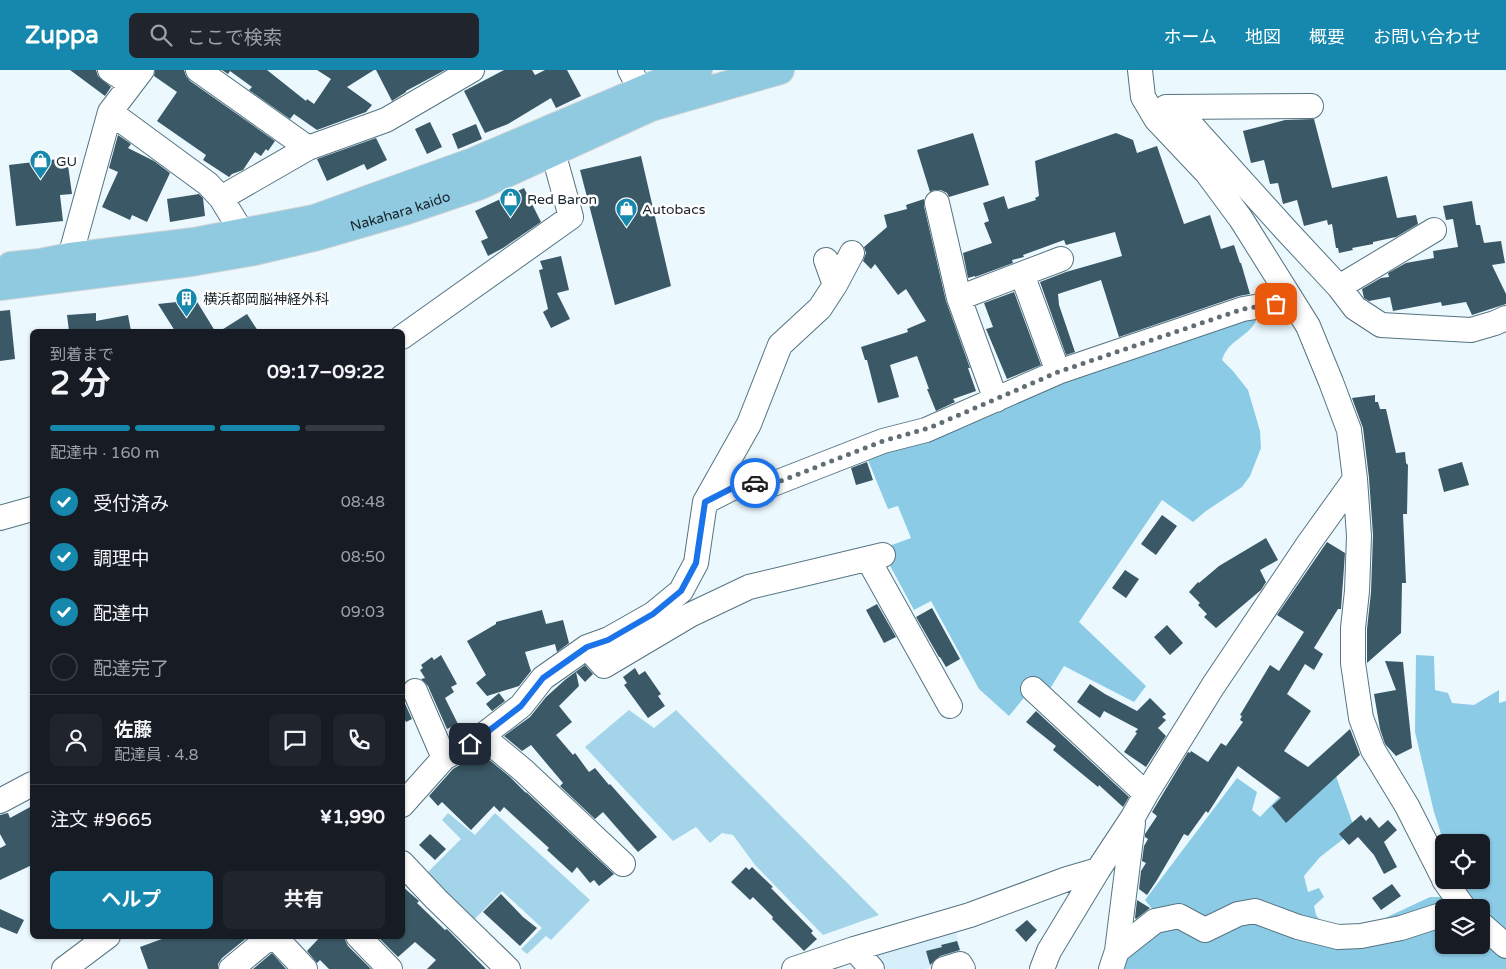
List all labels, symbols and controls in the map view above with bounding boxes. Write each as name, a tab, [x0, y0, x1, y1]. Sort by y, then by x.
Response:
search box	[129, 13, 479, 58]
text: Zuppa	[25, 21, 99, 50]
icon: search	[147, 21, 175, 49]
text: ホーム	[1164, 26, 1217, 48]
text: 地図	[1245, 26, 1281, 48]
text: 概要	[1309, 26, 1345, 48]
text: お問い合わせ	[1373, 26, 1481, 48]
text: ここで検索	[187, 27, 282, 49]
shop icon: GU	[28, 149, 52, 180]
place label: GU	[56, 153, 77, 170]
shop icon: Red Baron	[499, 187, 523, 218]
street label: Nakahara kaido	[348, 188, 453, 235]
place label: Red Baron	[527, 191, 597, 208]
shop icon: Autobacs	[614, 197, 638, 228]
place label: Autobacs	[642, 201, 706, 218]
pin	[1255, 283, 1297, 325]
building icon: 横浜都岡脳神経外科	[175, 287, 199, 318]
icon: bag	[1262, 290, 1290, 318]
place label: 横浜都岡脳神経外科	[203, 291, 329, 308]
text: 到着まで	[50, 345, 114, 365]
text: 09:17–09:22	[267, 361, 385, 383]
text: 2 分	[50, 365, 110, 403]
text: 配達中 · 160 m	[50, 443, 159, 463]
courier	[730, 458, 780, 508]
icon: car	[741, 469, 769, 497]
icon: check	[50, 488, 78, 516]
text: 08:48	[341, 492, 385, 512]
text: 受付済み	[93, 493, 169, 515]
icon: check	[50, 543, 78, 571]
text: 08:50	[341, 547, 385, 567]
text: 調理中	[93, 548, 150, 570]
icon: check	[50, 598, 78, 626]
text: 09:03	[341, 602, 385, 622]
text: 配達中	[93, 603, 150, 625]
text: 配達完了	[93, 658, 169, 680]
button: person	[50, 714, 102, 766]
button: chat	[269, 714, 321, 766]
button: phone	[333, 714, 385, 766]
text: 佐藤	[114, 719, 152, 741]
pin	[449, 723, 491, 765]
icon: home	[456, 730, 484, 758]
text: 配達員 · 4.8	[114, 745, 199, 765]
text: ¥1,990	[320, 806, 385, 828]
text: 注文 #9665	[50, 809, 152, 831]
map controls	[1435, 834, 1490, 954]
button: locate	[1435, 834, 1490, 889]
button: ヘルプ	[50, 871, 213, 929]
button: 共有	[223, 871, 385, 929]
button: layers	[1435, 899, 1490, 954]

